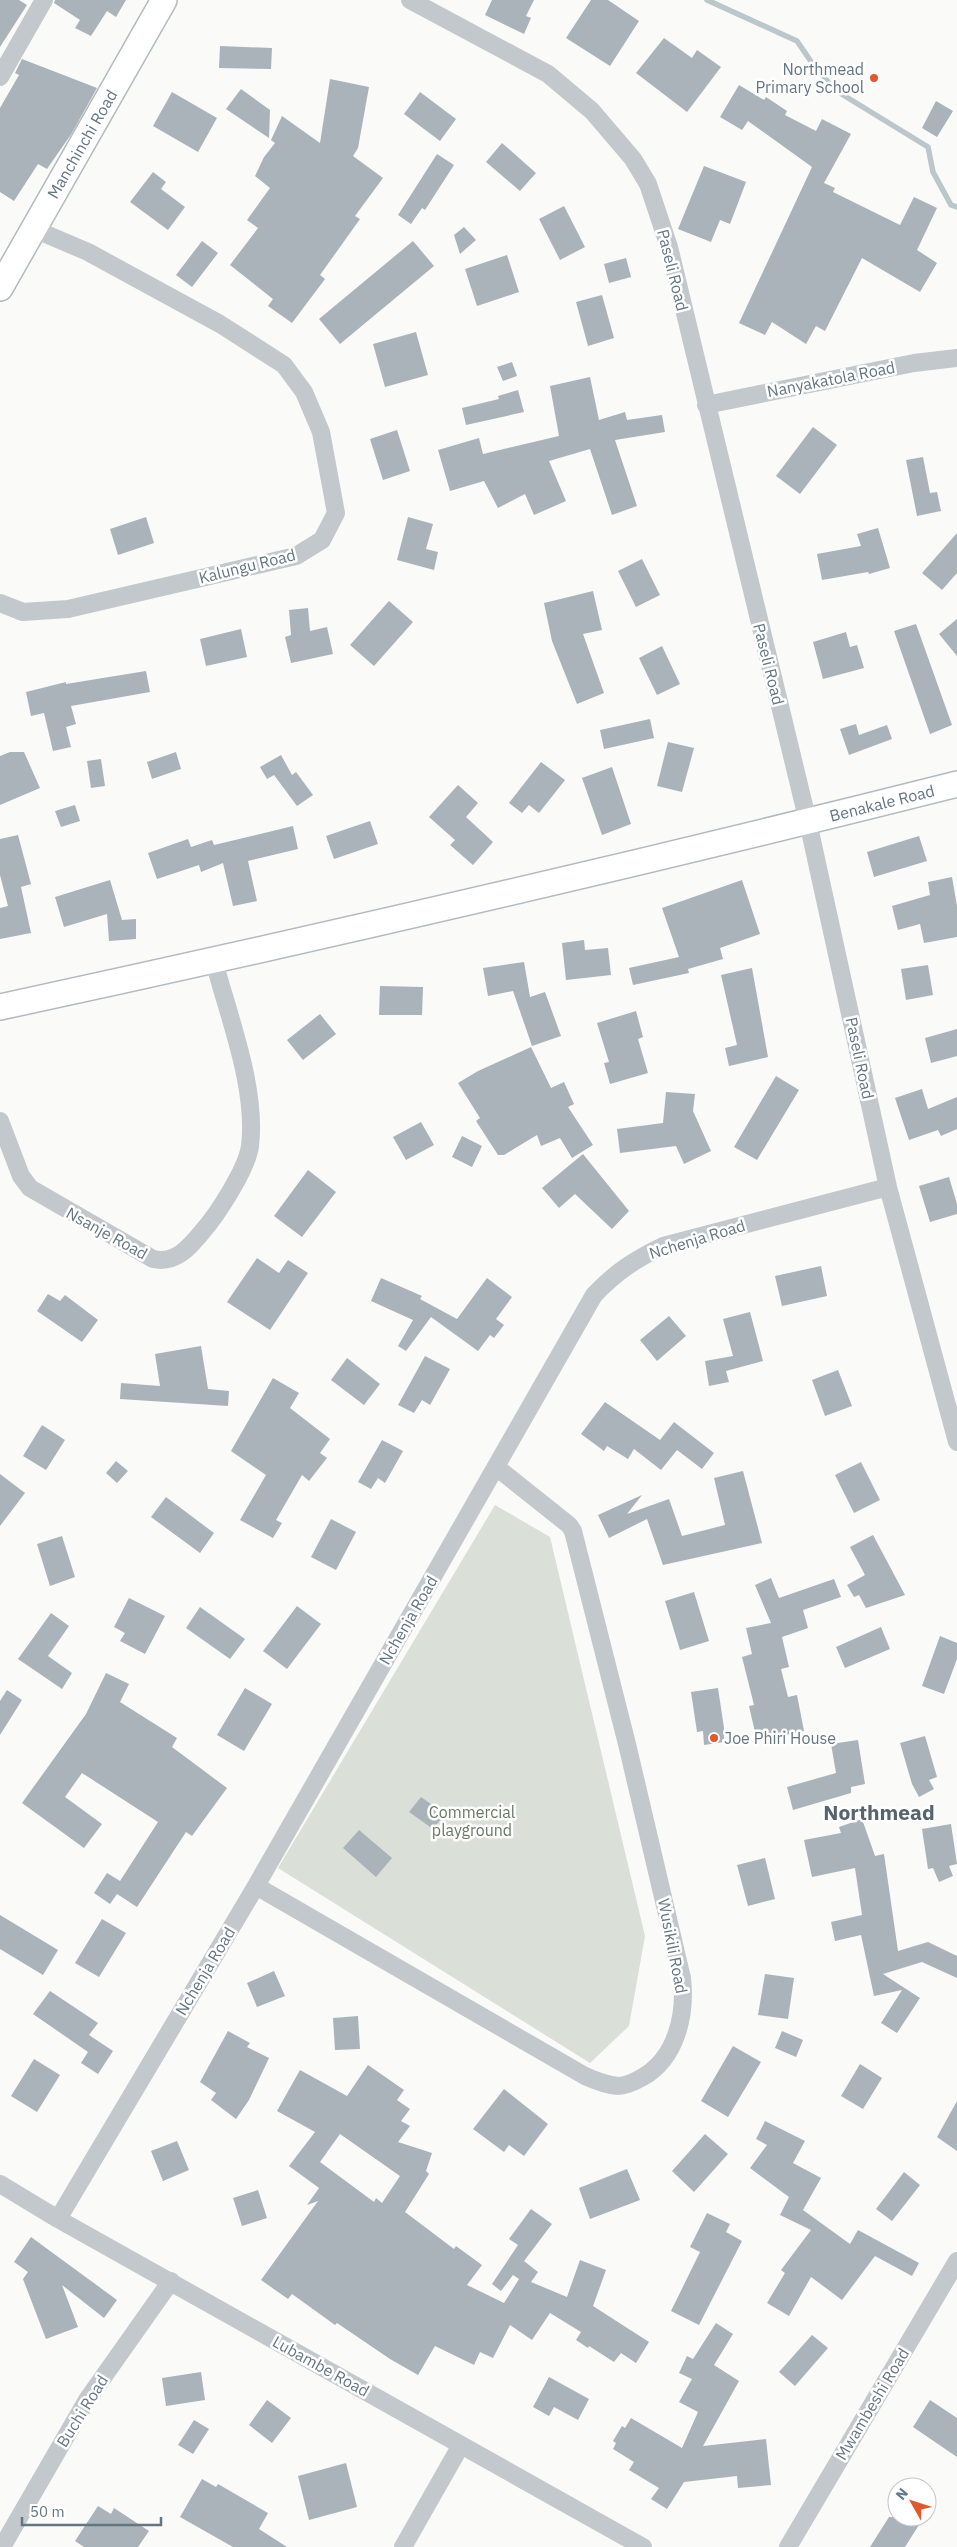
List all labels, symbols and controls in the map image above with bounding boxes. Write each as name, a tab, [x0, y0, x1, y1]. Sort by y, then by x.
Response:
place label: Northmead Primary School	[756, 59, 864, 97]
marker: Northmead Primary School	[868, 72, 880, 84]
street label: Manchinchi Road	[43, 86, 121, 202]
street label: Paseli Road	[653, 227, 693, 313]
street label: Nanyakatola Road	[765, 357, 897, 401]
street label: Kalungu Road	[197, 544, 297, 588]
street label: Paseli Road	[749, 621, 789, 707]
street label: Benakale Road	[827, 780, 937, 826]
street label: Paseli Road	[842, 1015, 878, 1101]
street label: Nsanje Road	[63, 1202, 151, 1264]
street label: Nchenja Road	[647, 1215, 747, 1263]
street label: Nchenja Road	[374, 1572, 442, 1668]
place label: Joe Phiri House	[724, 1728, 836, 1748]
marker: Joe Phiri House	[708, 1732, 720, 1744]
district label: Northmead	[823, 1798, 935, 1826]
park label: Commercial playground	[429, 1802, 515, 1840]
street label: Wusikili Road	[654, 1897, 692, 1995]
street label: Nchenja Road	[171, 1923, 239, 2019]
street label: Lubambe Road	[269, 2331, 373, 2401]
street label: Mwambeshi Road	[831, 2344, 913, 2464]
street label: Buchi Road	[52, 2371, 112, 2451]
north arrow	[887, 2477, 937, 2527]
text: N	[892, 2484, 912, 2503]
scale bar	[22, 2494, 161, 2526]
text: 50 m	[30, 2502, 65, 2521]

